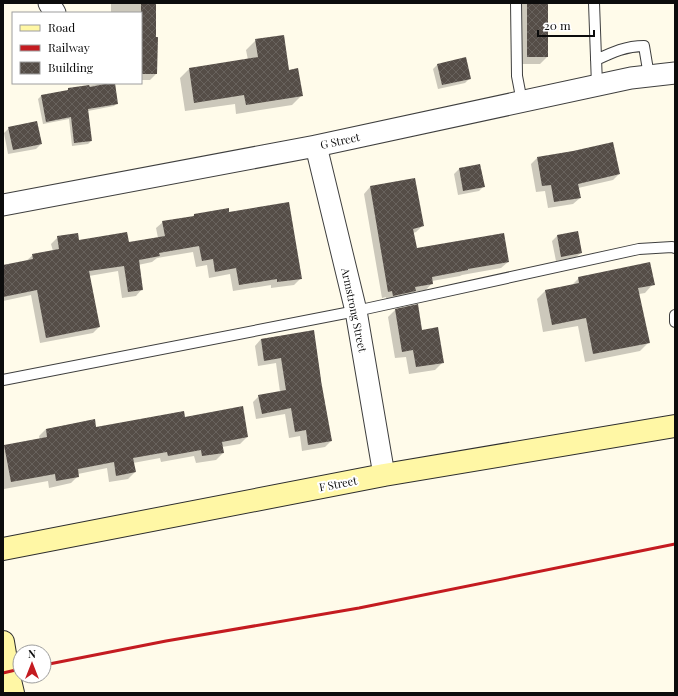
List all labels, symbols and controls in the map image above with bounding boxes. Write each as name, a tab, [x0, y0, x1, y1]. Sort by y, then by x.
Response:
legend	[12, 12, 142, 84]
scale bar	[538, 12, 594, 38]
text: 20 m	[544, 17, 571, 33]
text: Road	[48, 19, 75, 35]
text: Railway	[48, 39, 90, 55]
text: Building	[48, 59, 94, 75]
street label: G Street	[319, 129, 361, 152]
street label: Armstrong Street	[338, 265, 371, 353]
street label: F Street	[318, 472, 358, 495]
north arrow	[12, 644, 52, 684]
text: N	[28, 646, 36, 661]

